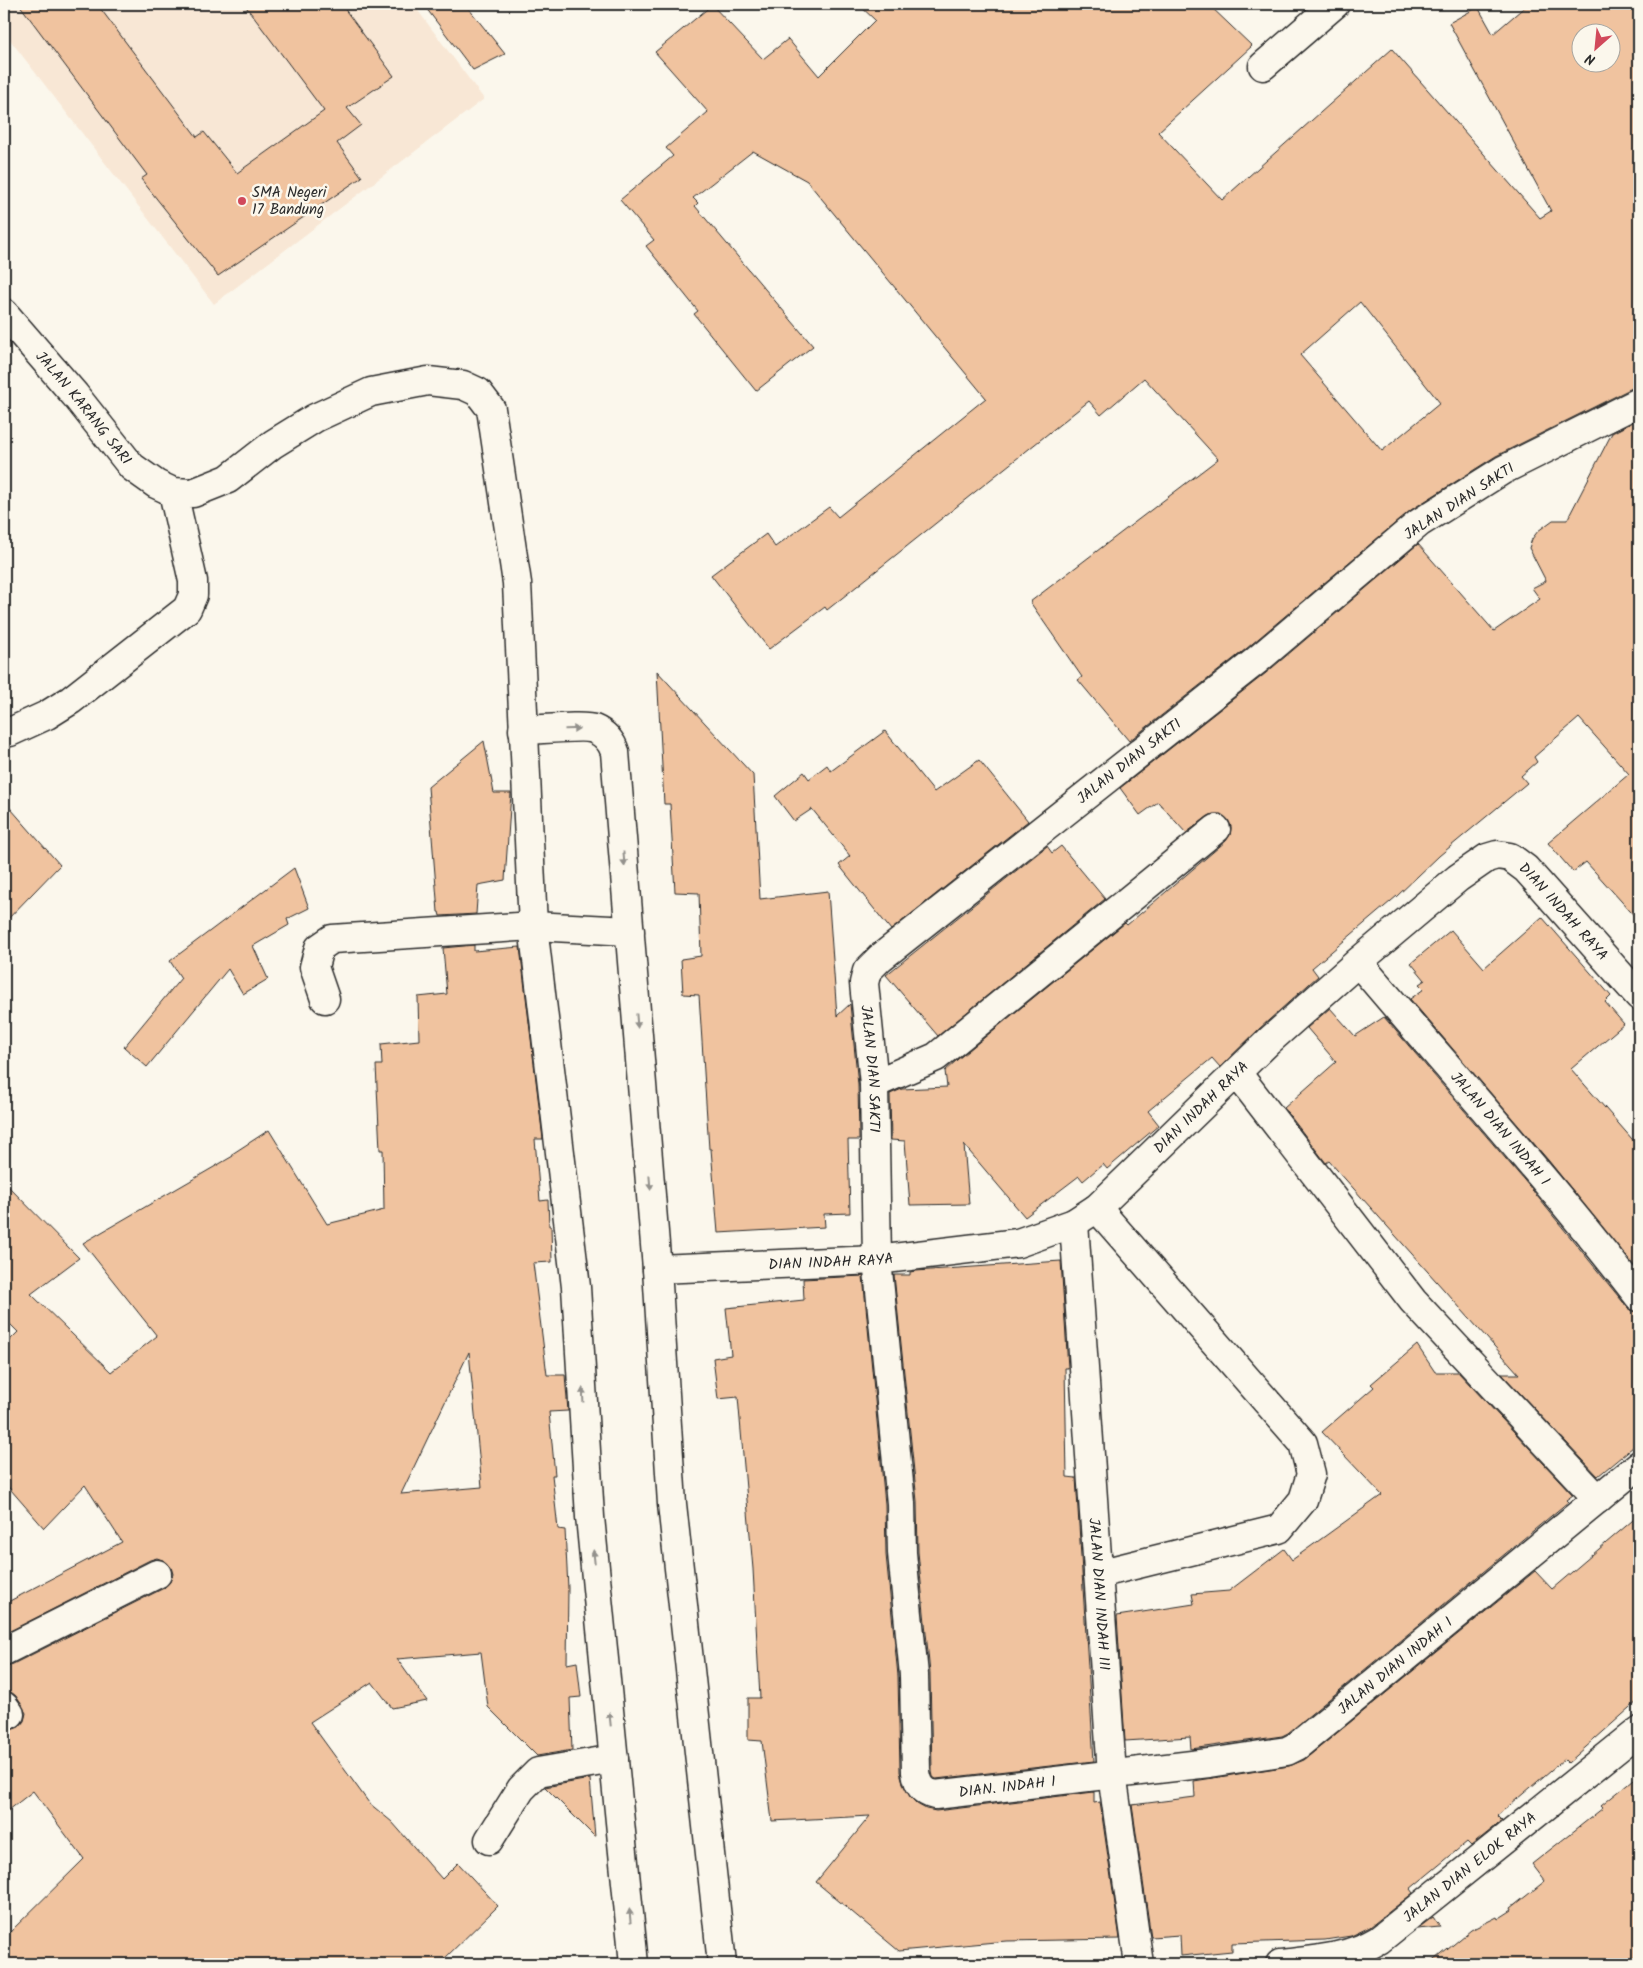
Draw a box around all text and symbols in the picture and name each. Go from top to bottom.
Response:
north arrow [1570,22,1620,72]
text: N [1581,47,1599,71]
place label: SMA Negeri 17 Bandung [252,181,328,222]
marker: SMA Negeri 17 Bandung [236,195,248,207]
street label: JALAN KARANG SARI [29,346,137,471]
street label: JALAN DIAN SAKTI [1399,457,1520,547]
street label: JALAN DIAN SAKTI [1072,713,1188,811]
one-way arrow [564,725,580,733]
one-way arrow [620,851,628,867]
street label: DIAN INDAH RAYA [1514,857,1613,967]
street label: JALAN DIAN SAKTI [853,1004,886,1133]
one-way arrow [633,1013,641,1029]
street label: DIAN INDAH RAYA [1148,1056,1255,1160]
street label: JALAN DIAN INDAH I [1444,1066,1556,1192]
one-way arrow [646,1175,654,1191]
street label: DIAN INDAH RAYA [768,1247,895,1277]
one-way arrow [578,1387,586,1403]
street label: JALAN DIAN INDAH III [1081,1517,1116,1672]
one-way arrow [590,1549,598,1565]
street label: JALAN DIAN INDAH I [1332,1611,1459,1721]
one-way arrow [606,1711,614,1727]
street label: DIAN. INDAH 1 [957,1770,1058,1805]
street label: JALAN DIAN ELOK RAYA [1398,1807,1542,1929]
one-way arrow [625,1907,633,1923]

